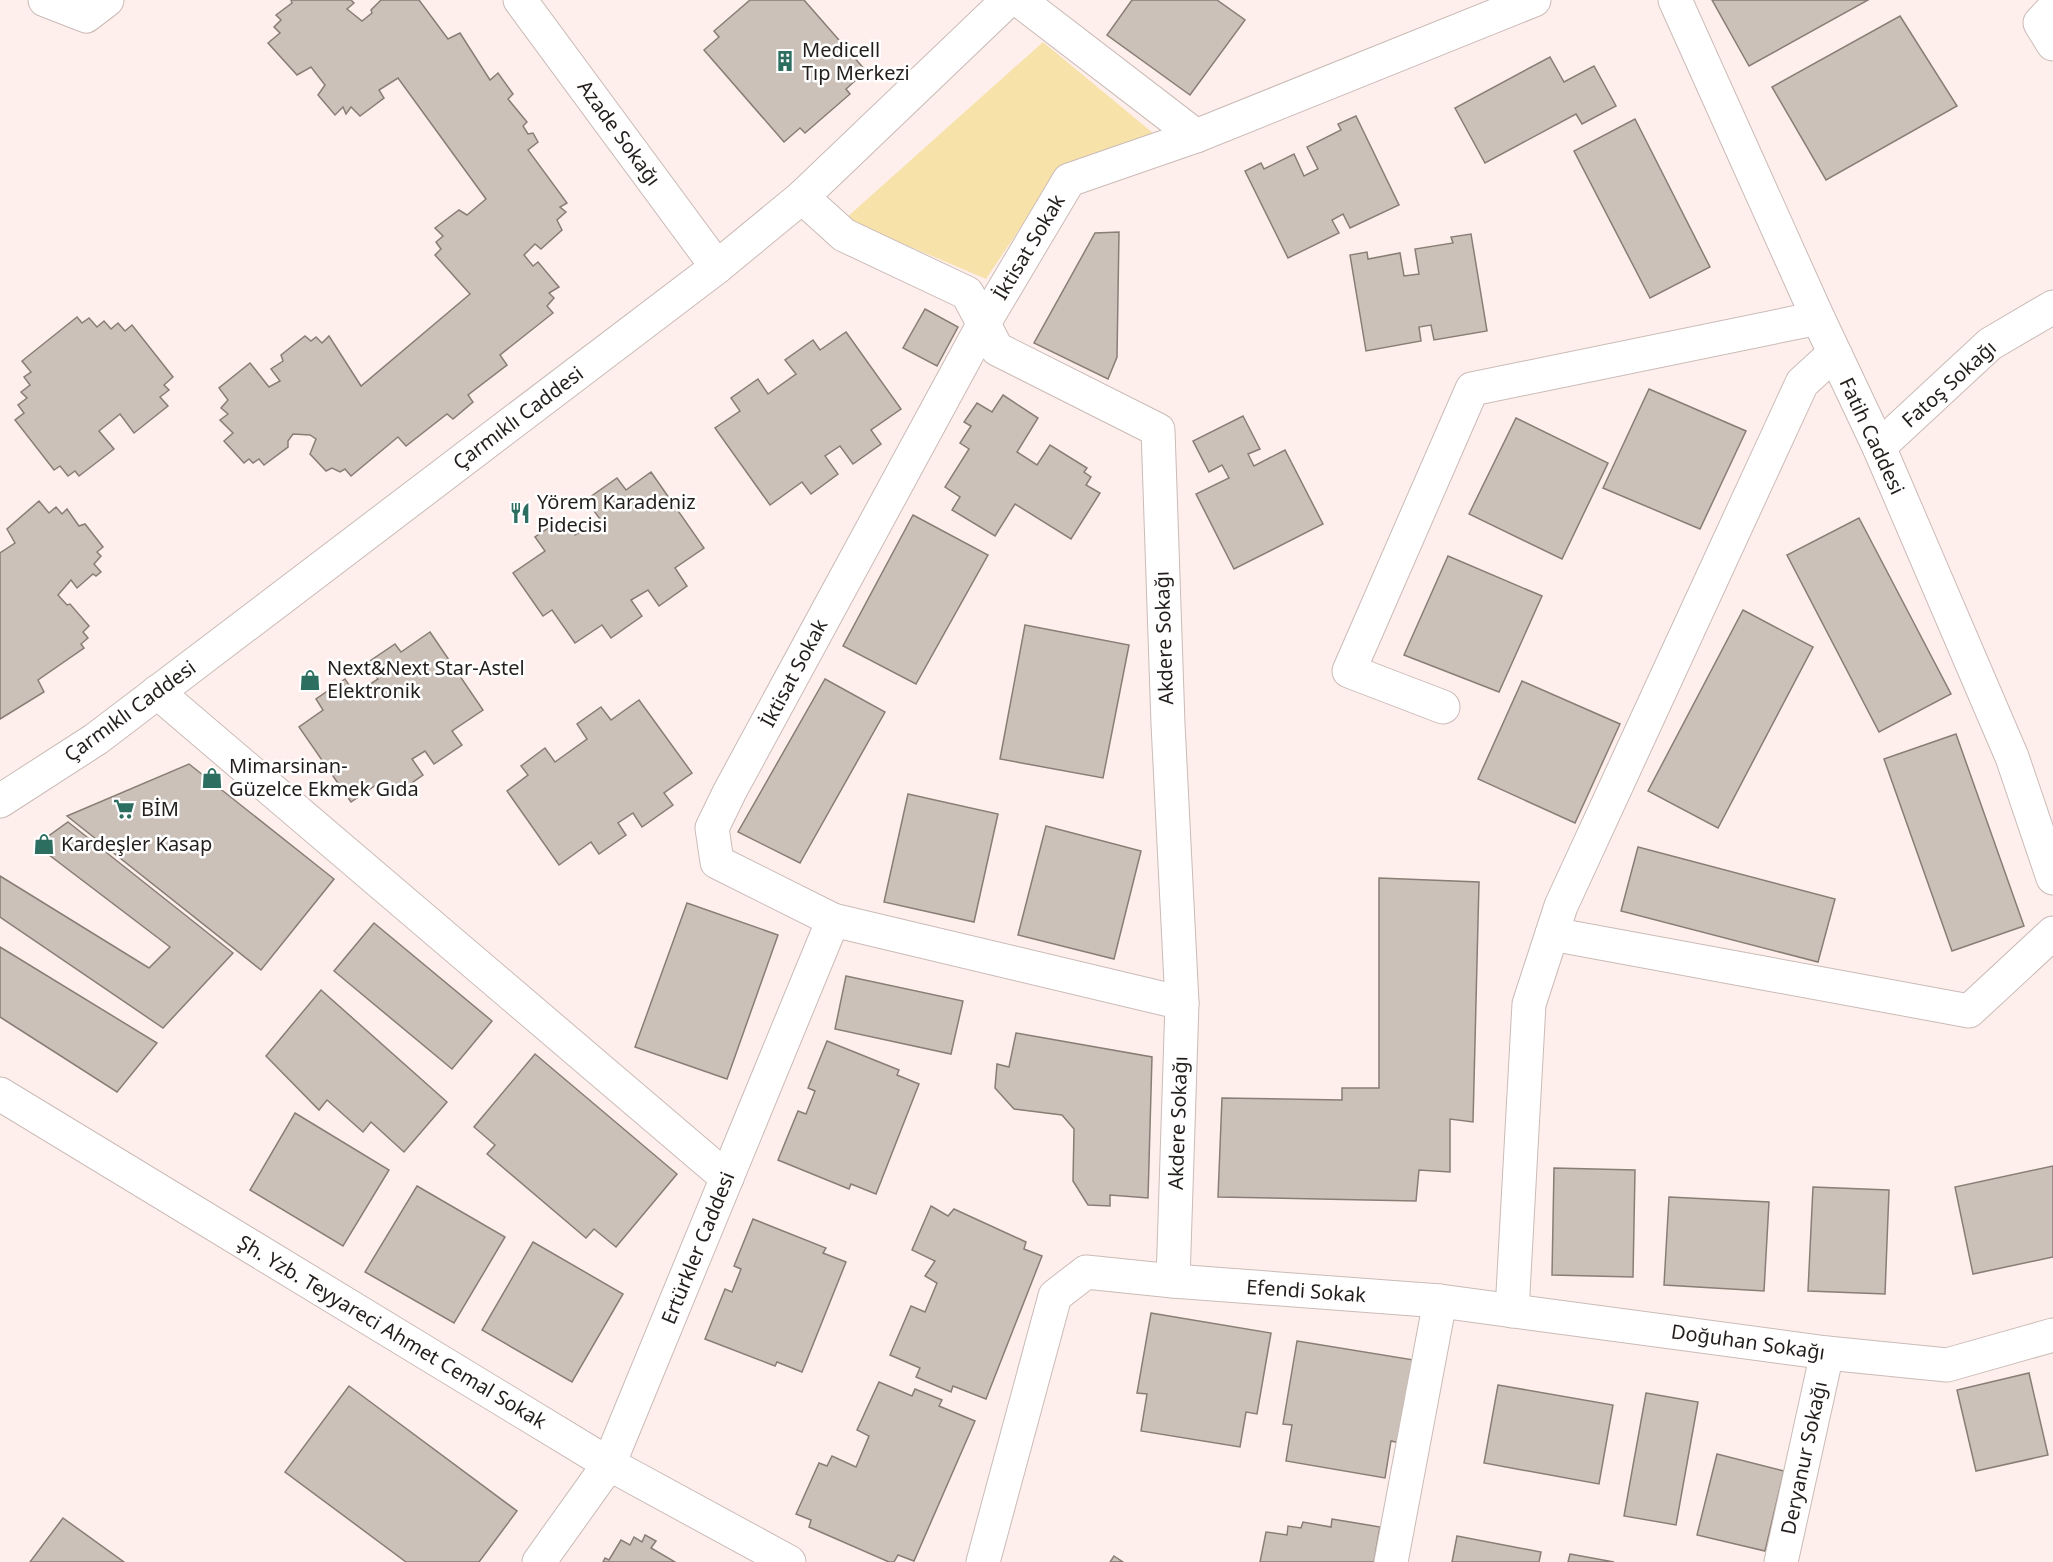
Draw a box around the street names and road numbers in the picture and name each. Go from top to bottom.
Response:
street label: Azade Sokağı [572,74,667,191]
street label: İktisat Sokak [986,189,1071,305]
street label: Fatoş Sokağı [1896,334,2002,433]
street label: Çarmıklı Caddesi [447,360,588,476]
street label: Fatih Caddesi [1834,373,1911,499]
street label: Akdere Sokağı [1148,571,1179,705]
street label: İktisat Sokak [754,614,833,732]
street label: Çarmıklı Caddesi [58,654,201,768]
street label: Akdere Sokağı [1162,1056,1193,1190]
street label: Ertürkler Caddesi [655,1168,740,1328]
street label: Şh. Yzb. Teyyareci Ahmet Cemal Sokak [233,1228,552,1435]
street label: Efendi Sokak [1245,1273,1367,1308]
street label: Doğuhan Sokağı [1669,1317,1827,1366]
street label: Deryanur Sokağı [1774,1379,1833,1537]

